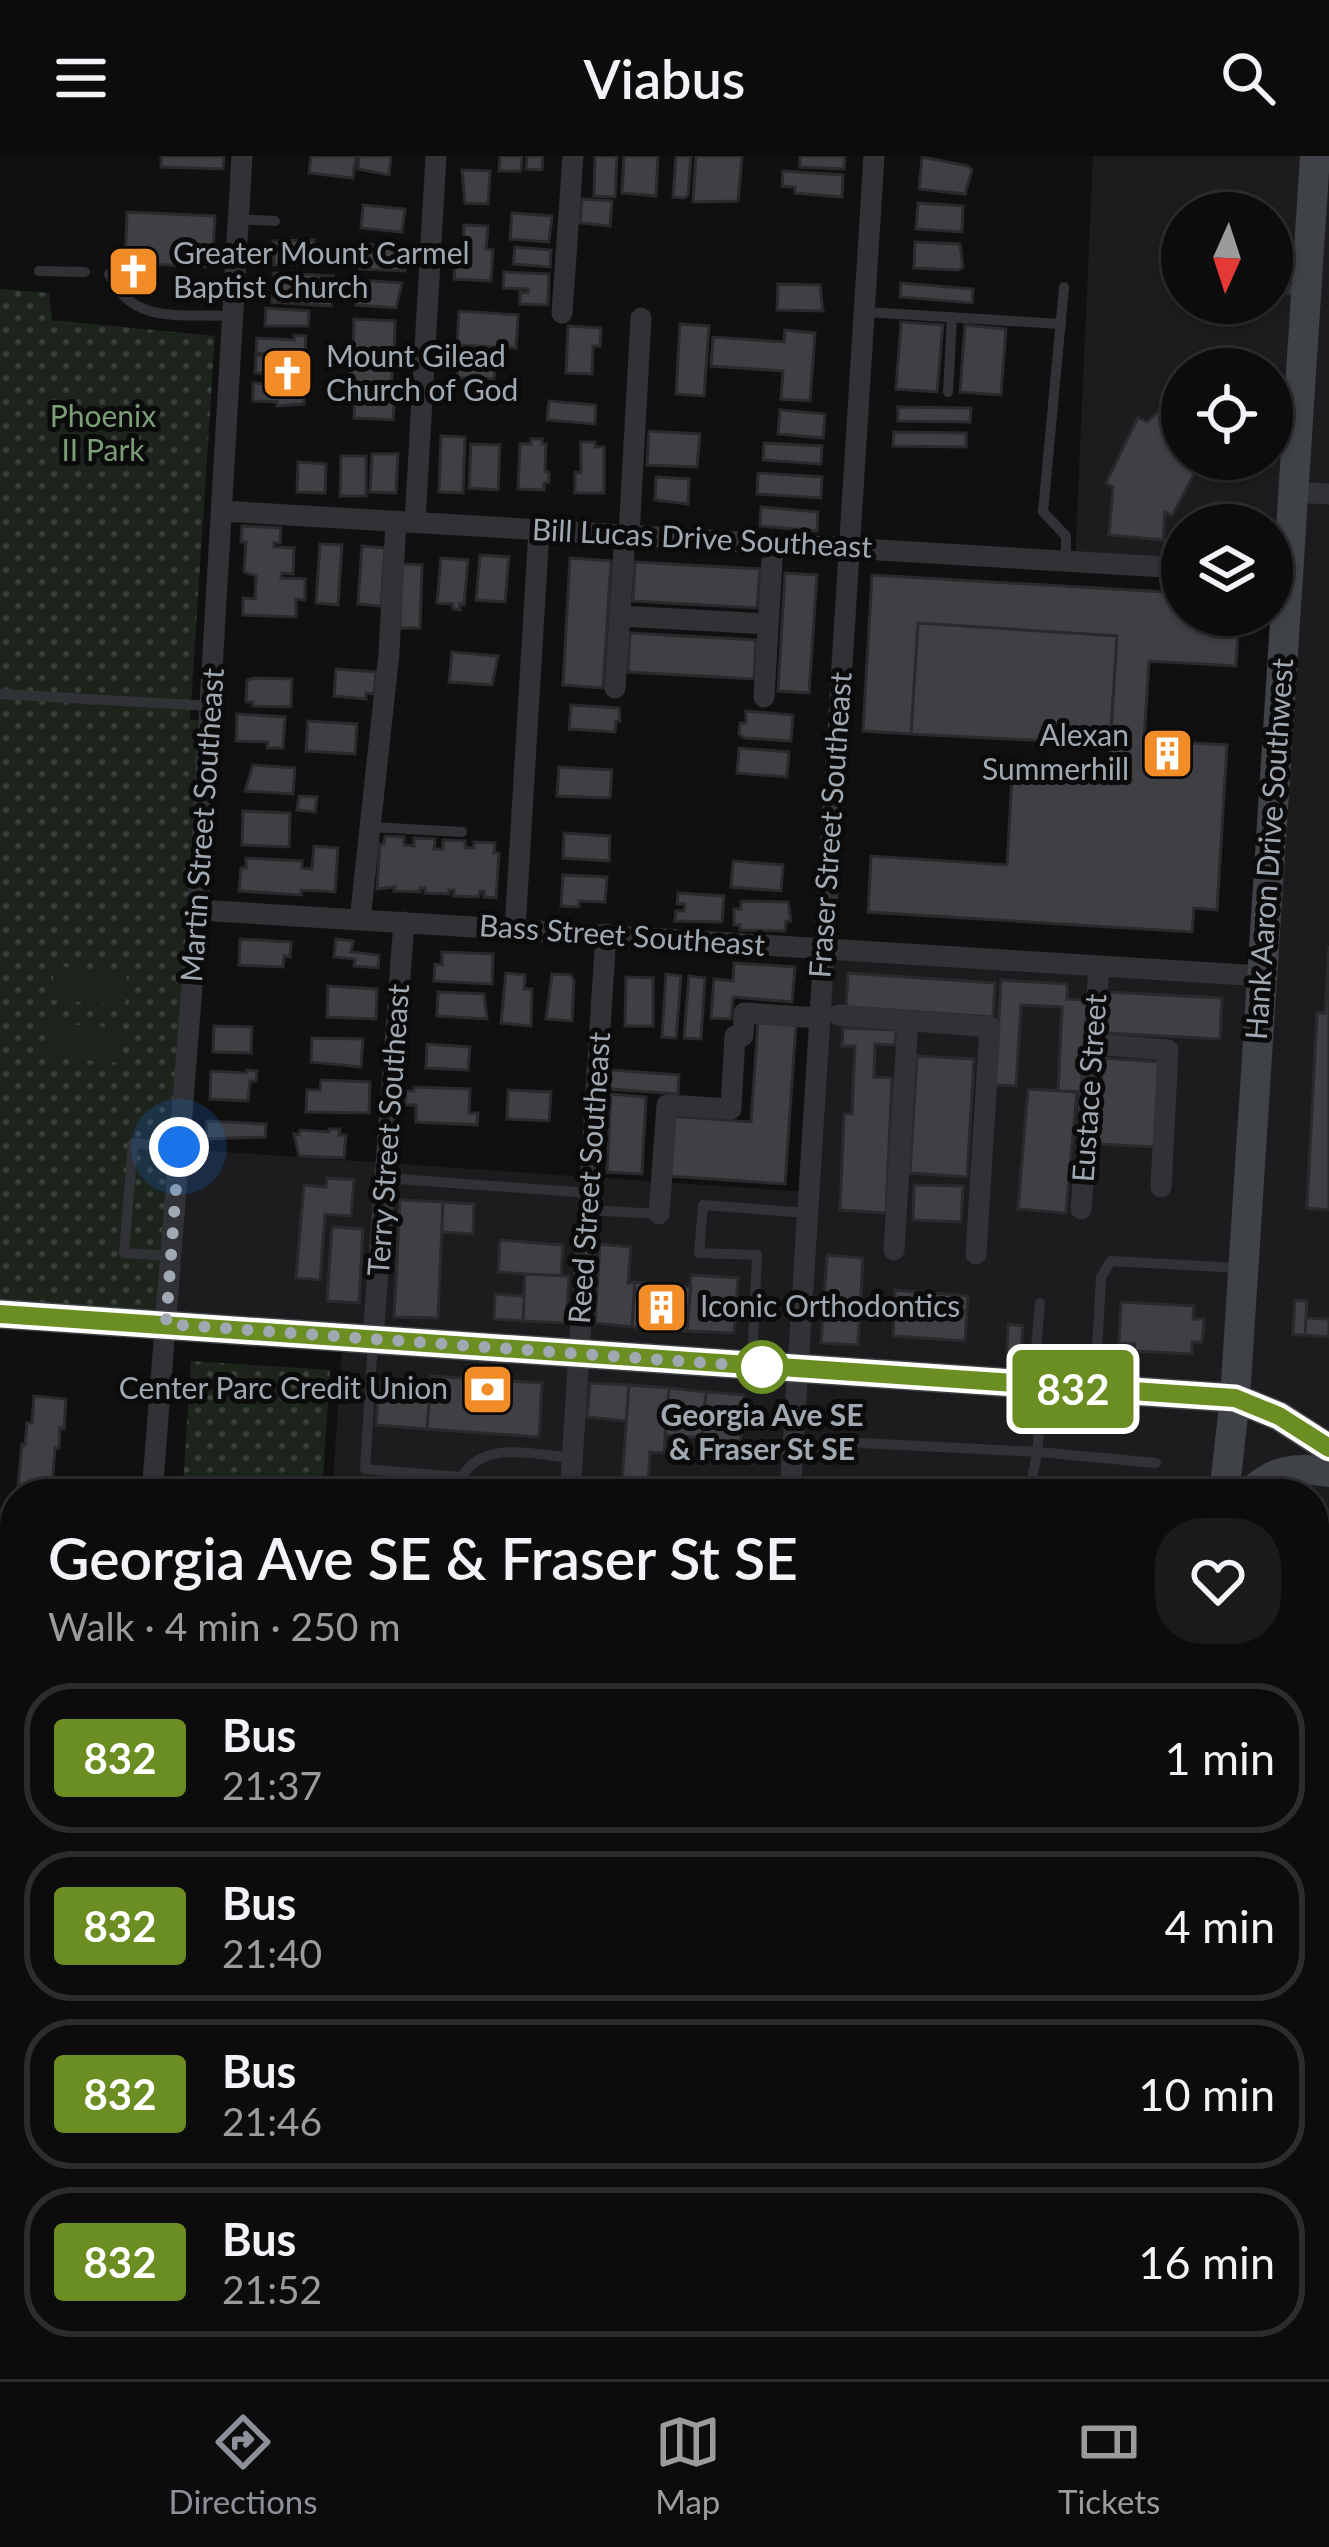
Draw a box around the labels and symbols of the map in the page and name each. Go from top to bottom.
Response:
north arrow [1161,192,1293,324]
place label: Greater Mount Carmel Baptist Church [173,234,470,304]
church icon: Greater Mount Carmel Baptist Church [106,243,162,299]
place label: Mount Gilead Church of God [326,337,518,407]
church icon: Mount Gilead Church of God [259,346,315,402]
park label: Phoenix II Park [50,397,156,467]
street label: Bill Lucas Drive Southeast [531,510,873,564]
street label: Hank Aaron Drive Southwest [1237,657,1299,1041]
street label: Martin Street Southeast [172,666,230,983]
street label: Fraser Street Southeast [800,670,858,979]
place label: Alexan Summerhill [982,716,1129,786]
building icon: Alexan Summerhill [1140,725,1196,781]
street label: Bass Street Southeast [478,906,766,962]
street label: Terry Street Southeast [359,982,415,1277]
street label: Eustace Street [1063,992,1113,1183]
street label: Reed Street Southeast [560,1030,616,1325]
your location [149,1117,209,1177]
building icon: Iconic Orthodontics [633,1279,689,1335]
place label: Iconic Orthodontics [700,1287,960,1323]
marker: Georgia Ave SE & Fraser St SE [737,1342,787,1392]
line badge: 832 [1004,1350,1142,1428]
bank icon: Center Parc Credit Union [459,1361,515,1417]
place label: Center Parc Credit Union [119,1369,448,1405]
place label: Georgia Ave SE & Fraser St SE [661,1396,863,1466]

